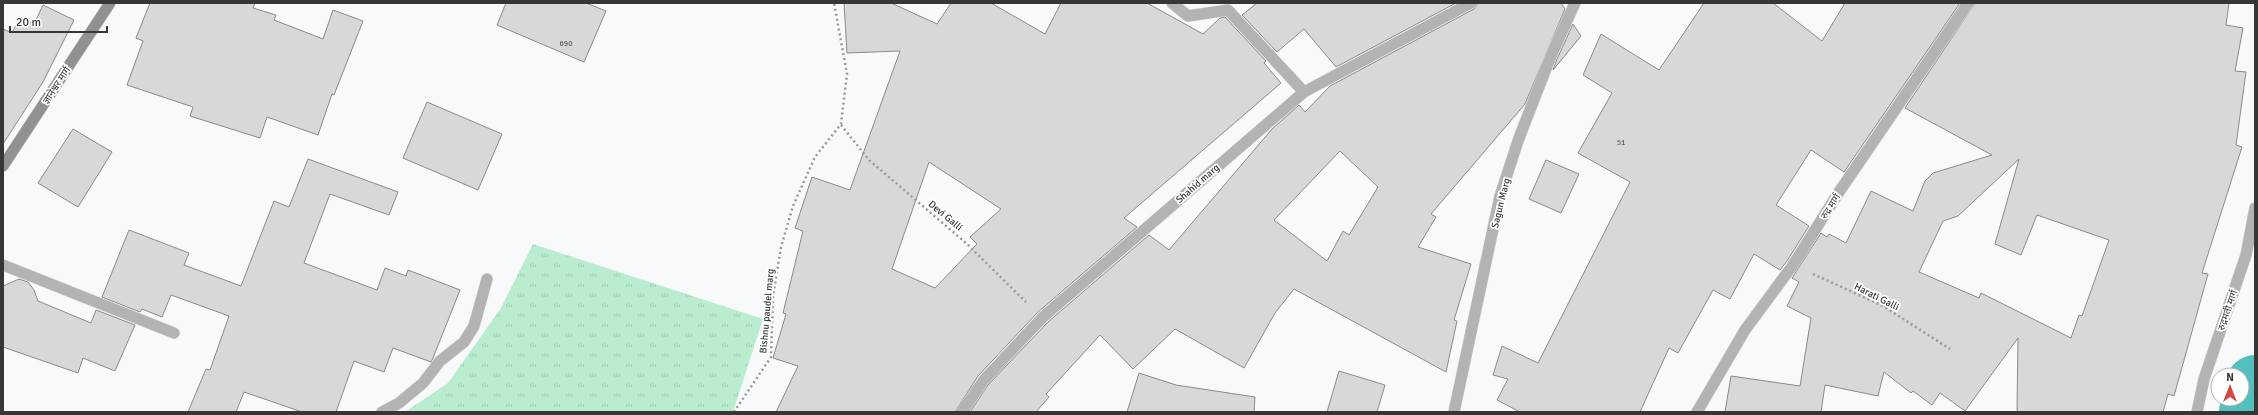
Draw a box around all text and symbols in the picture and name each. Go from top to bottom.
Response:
scale bar [10,8,107,34]
text: 20 m [16,15,41,30]
house number: 690 [560,38,572,48]
street label: ज्ञानेश्वर मार्ग [40,64,74,106]
house number: 51 [1617,137,1625,147]
street label: Shahid marg [1173,162,1222,206]
street label: Sagun Marg [1489,177,1513,229]
street label: रुद्र मार्ग [1818,191,1844,221]
street label: Devi Galli [926,198,965,233]
street label: Bishnu paudel marg [757,268,777,354]
street label: Harati Galli [1852,280,1901,313]
street label: रुद्रमती मार्ग [2215,288,2241,332]
north arrow [2210,367,2250,407]
text: N [2226,371,2234,384]

